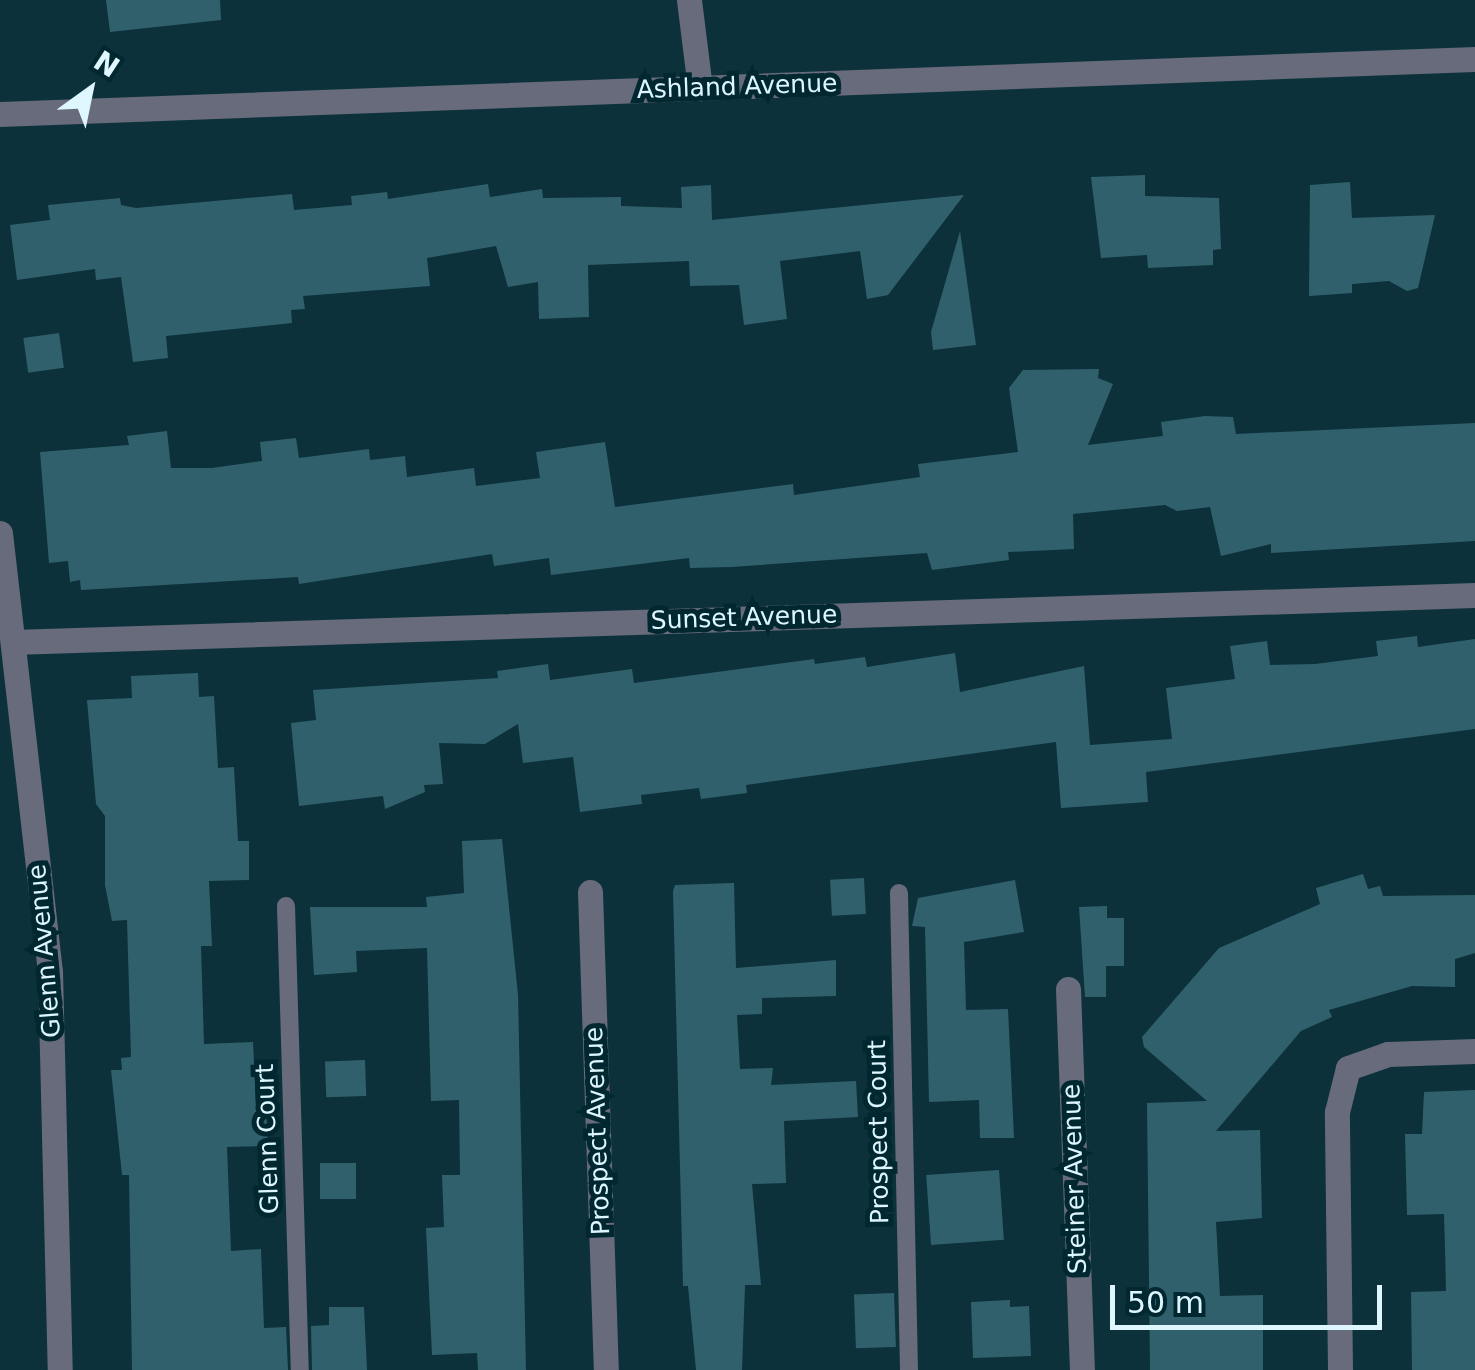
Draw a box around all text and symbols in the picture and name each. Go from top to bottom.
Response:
north arrow [40,40,140,140]
text: N [88,44,125,85]
street label: Ashland Avenue [636,69,838,105]
street label: Sunset Avenue [650,600,838,636]
street label: Glenn Avenue [22,863,68,1039]
street label: Prospect Avenue [579,1026,617,1236]
street label: Prospect Court [862,1040,896,1224]
street label: Glenn Court [250,1064,286,1214]
street label: Steiner Avenue [1057,1083,1093,1275]
scale bar [1115,1265,1388,1327]
text: 50 m [1127,1285,1204,1320]

